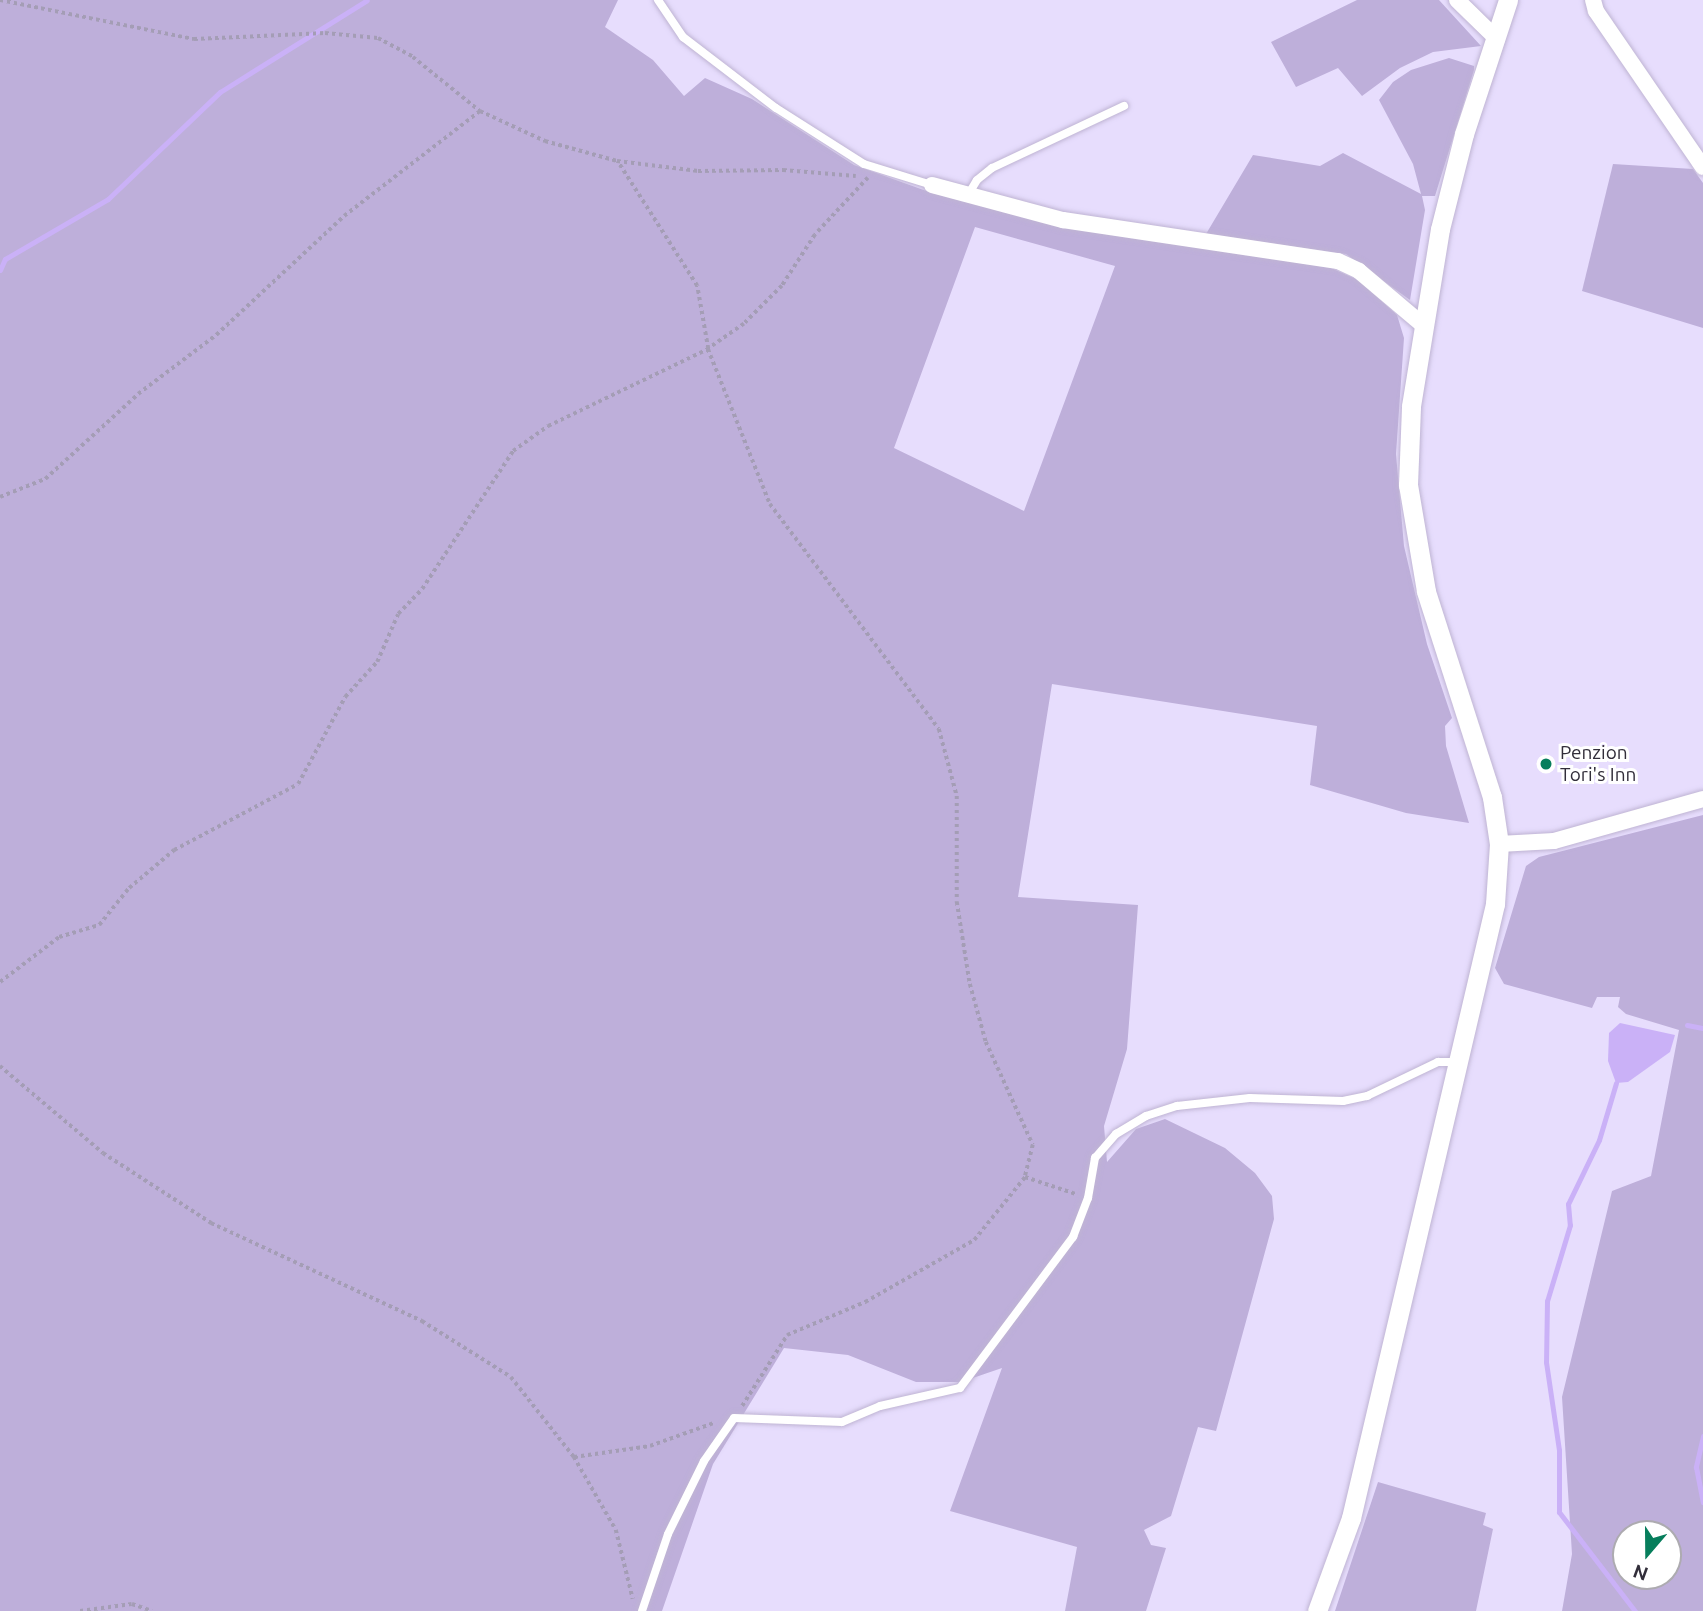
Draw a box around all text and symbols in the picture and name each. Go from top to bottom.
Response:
place label: Penzion Tori's Inn [1560,742,1636,786]
marker: Penzion Tori's Inn [1538,756,1554,772]
north arrow [1612,1520,1682,1590]
text: N [1630,1560,1651,1586]

